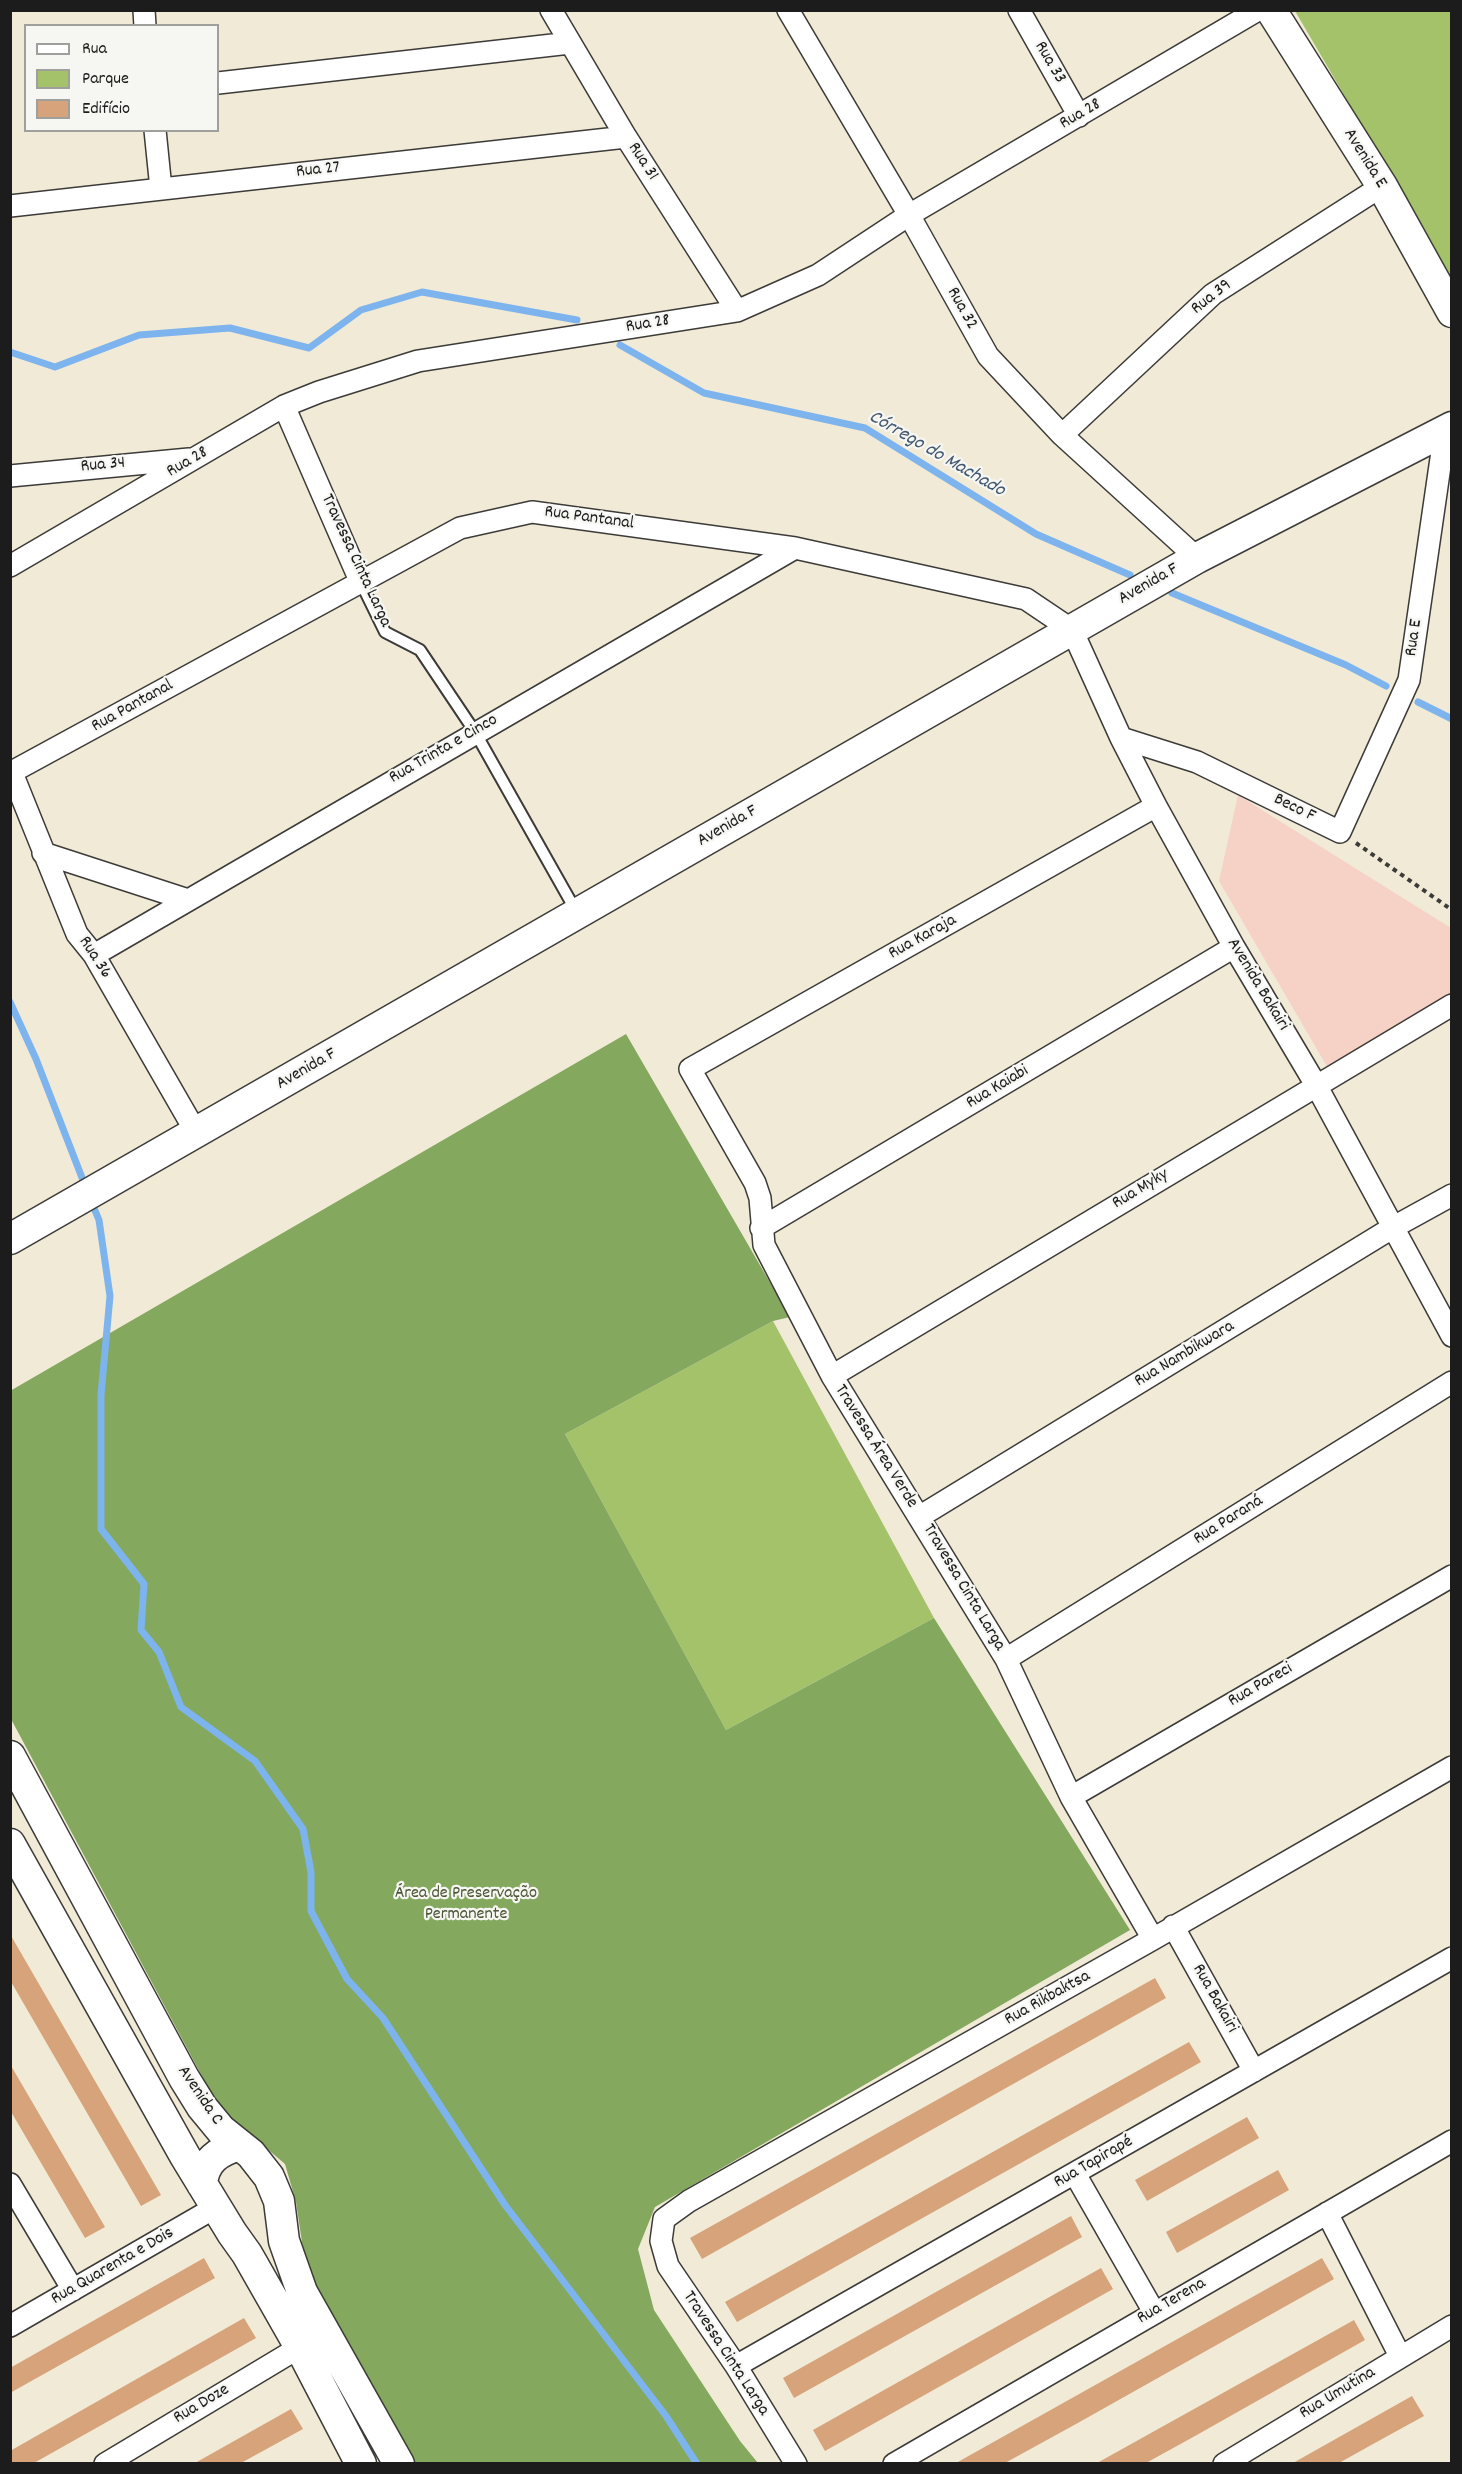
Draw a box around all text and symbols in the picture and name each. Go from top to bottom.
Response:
legend [24,24,219,132]
text: Rua [82,37,107,62]
street label: Rua 33 [1028,38,1070,88]
text: Parque [82,67,129,92]
street label: Rua 28 [1056,95,1106,135]
text: Edifício [82,97,130,122]
street label: Avenida E [1337,125,1391,193]
street label: Rua 31 [622,139,662,185]
street label: Rua 27 [295,158,341,184]
street label: Rua 39 [1187,276,1237,320]
street label: Rua 32 [941,284,981,334]
street label: Rua 28 [624,311,672,339]
water label: Córrego do Machado [864,406,1008,504]
street label: Rua 28 [163,443,213,483]
street label: Rua 34 [80,453,126,479]
street label: Travessa Cinta Larga [315,491,395,631]
street label: Rua Pantanal [543,502,635,536]
street label: Avenida F [1115,559,1183,611]
street label: Rua E [1402,618,1428,658]
street label: Rua Pantanal [88,676,178,738]
street label: Rua Trinta e Cinco [386,710,502,790]
street label: Beco F [1270,790,1318,828]
street label: Avenida F [694,801,762,853]
street label: Rua Karaja [885,911,961,965]
street label: Rua 36 [72,933,116,983]
street label: Avenida Bakairi [1221,935,1293,1035]
street label: Avenida F [273,1044,341,1096]
street label: Rua Kaiabi [963,1061,1033,1115]
street label: Rua Myky [1109,1165,1173,1215]
street label: Rua Nambikwara [1131,1317,1239,1393]
street label: Travessa Área Verde [828,1381,922,1513]
street label: Rua Paraná [1190,1491,1268,1551]
street label: Travessa Cinta Larga [917,1521,1009,1655]
street label: Rua Pareci [1225,1659,1297,1713]
park label: Área de Preservação Permanente [395,1884,537,1926]
street label: Rua Bakairi [1186,1961,1242,2037]
street label: Rua Rikbaktsa [1001,1967,1095,2031]
street label: Avenida C [171,2062,227,2130]
street label: Rua Tapirapé [1051,2132,1137,2194]
street label: Rua Quarenta e Dois [48,2223,178,2311]
street label: Rua Terena [1134,2274,1210,2330]
street label: Travessa Cinta Larga [677,2288,773,2420]
street label: Rua Umutina [1296,2363,1380,2425]
street label: Rua Doze [170,2380,234,2430]

